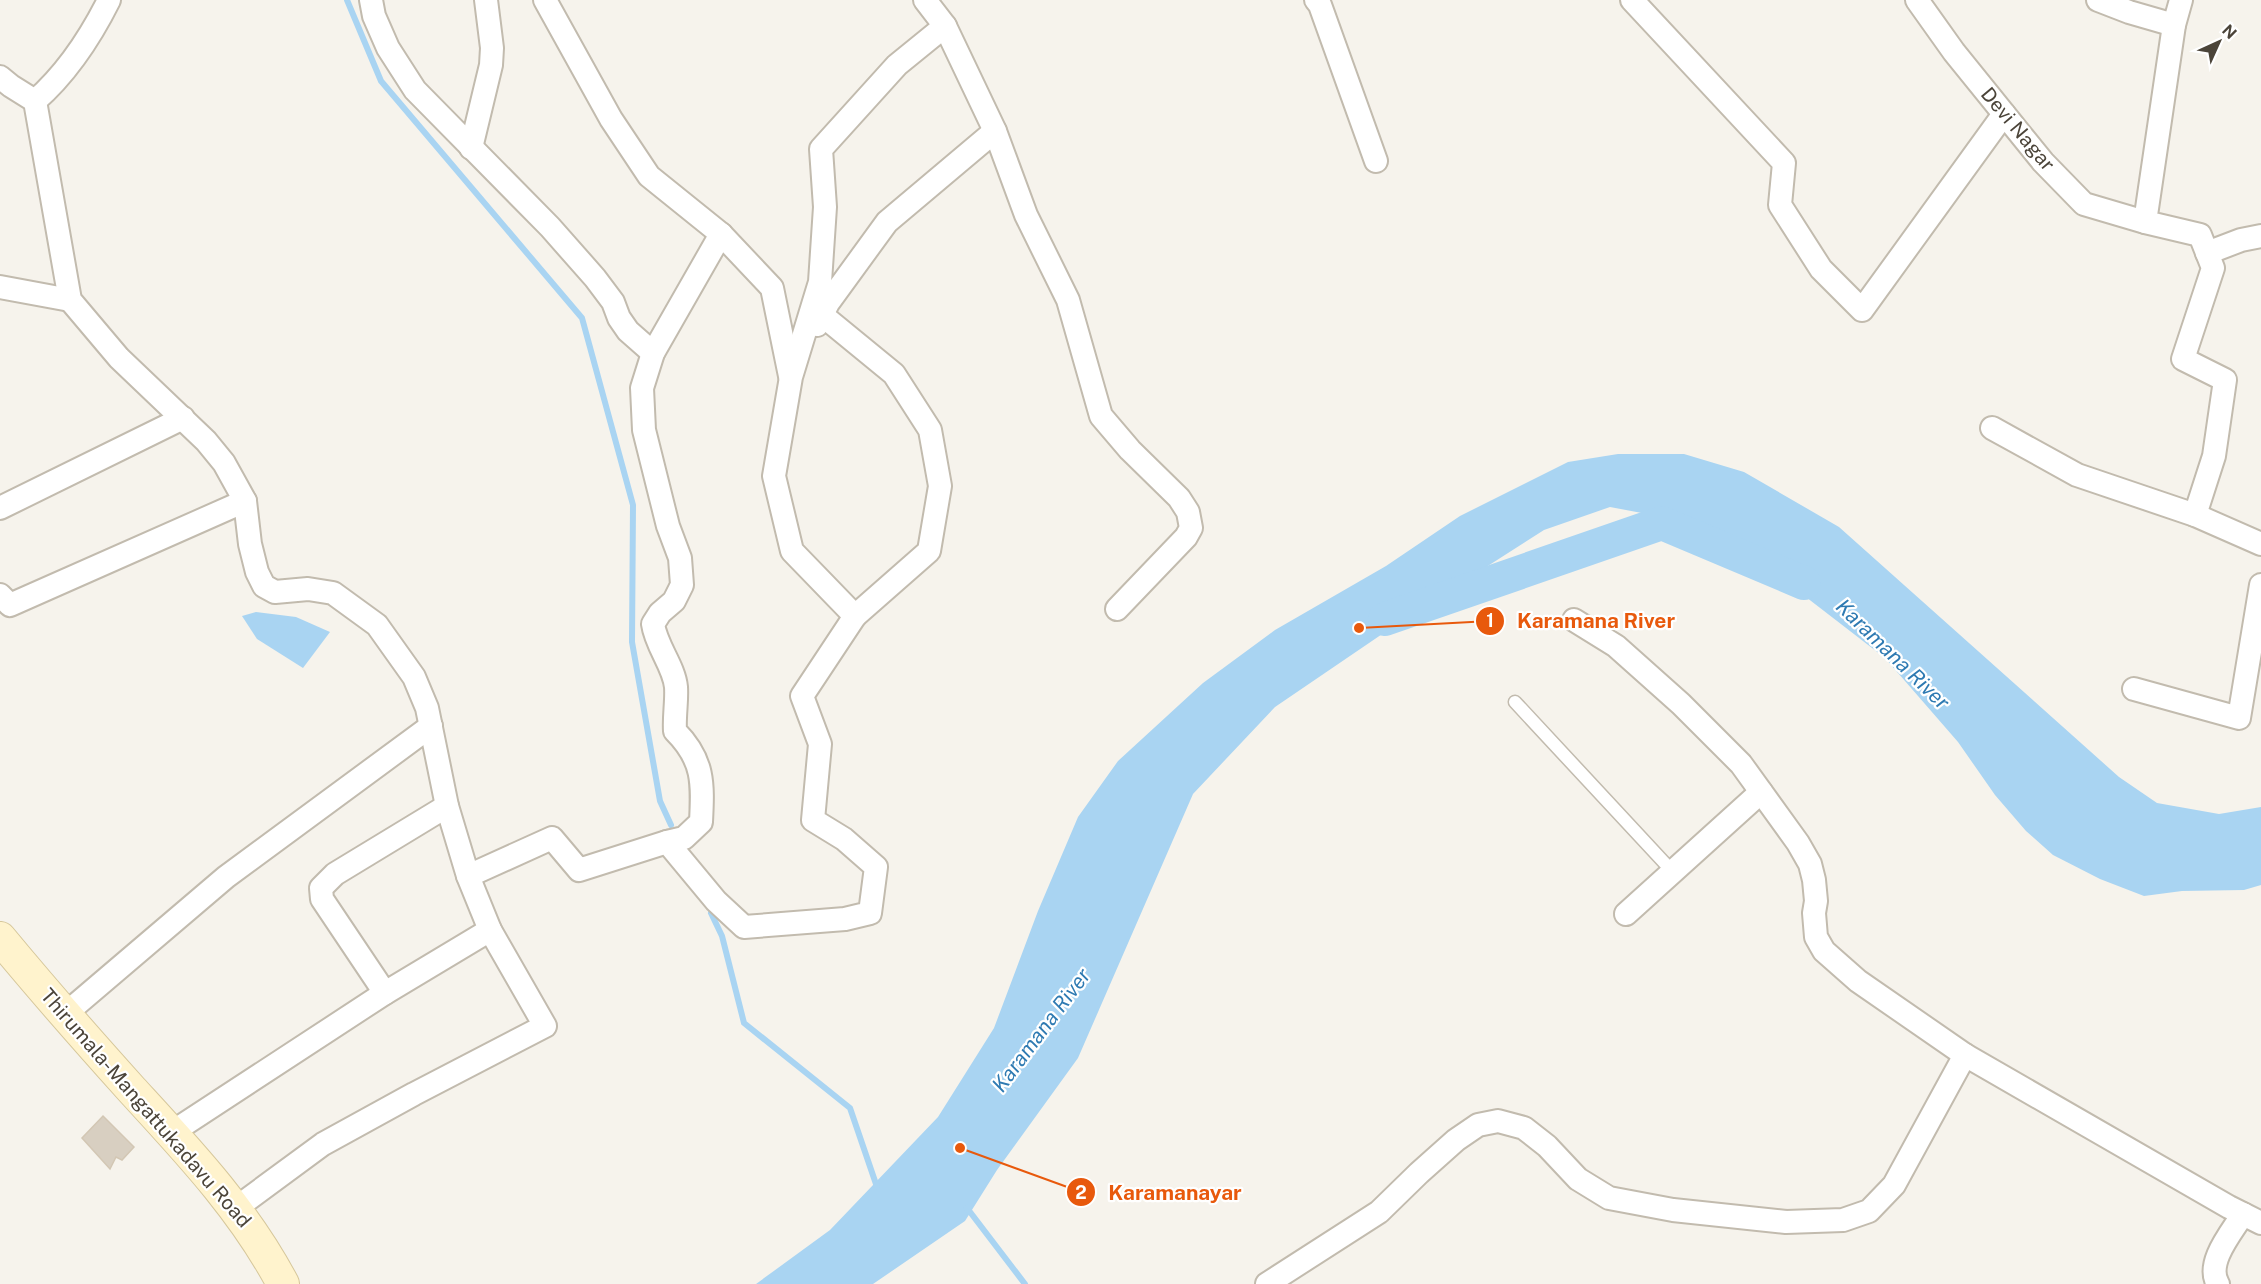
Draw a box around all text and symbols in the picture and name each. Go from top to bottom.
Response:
north arrow [2189,12,2249,72]
text: N [2218,21,2240,43]
street label: Devi Nagar [1976,82,2060,176]
water label: Karamana River [1831,594,1956,715]
callout: Karamana River [1475,601,1688,640]
text: Karamana River [1517,608,1675,633]
text: 1 [1486,610,1494,631]
water label: Karamana River [986,963,1096,1097]
street label: Thirumala-Mangattukadavu Road [36,984,256,1232]
callout: Karamanayar [1066,1173,1253,1212]
text: Karamanayar [1108,1180,1242,1205]
text: 2 [1075,1182,1087,1203]

